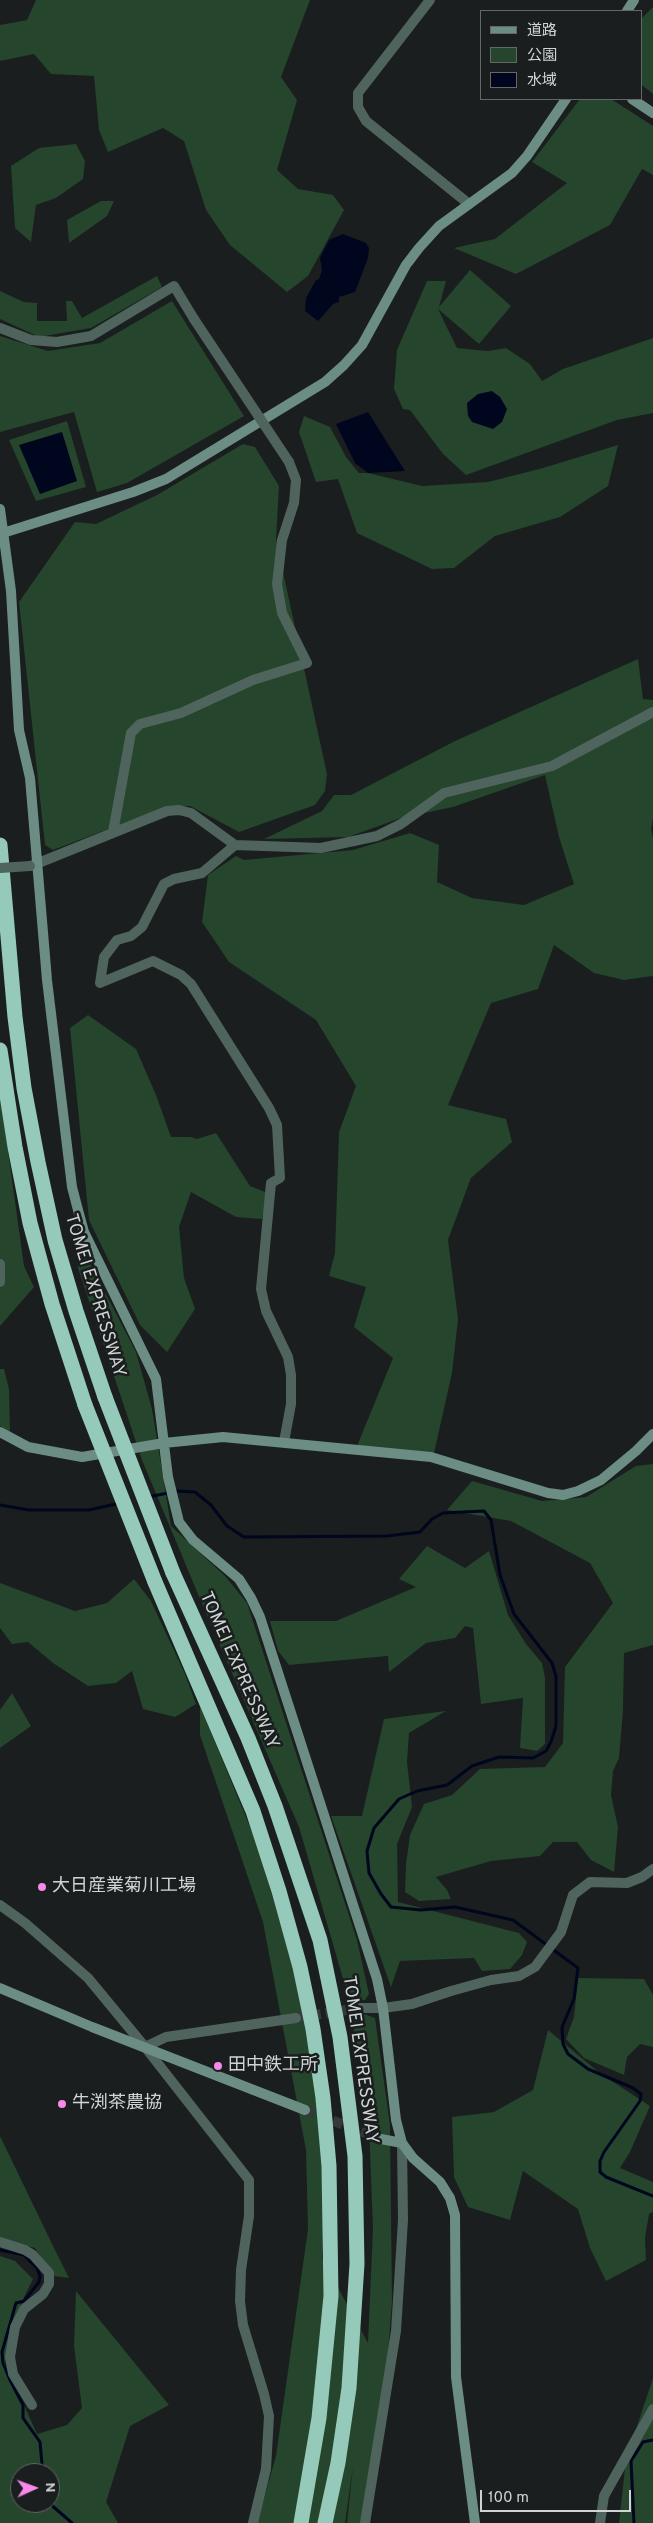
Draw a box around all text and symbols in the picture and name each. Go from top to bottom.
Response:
legend [480,10,643,100]
text: 道路 [527,22,557,41]
text: 公園 [527,47,557,66]
text: 水域 [527,72,557,91]
street label: TOMEI EXPRESSWAY [59,1211,129,1381]
street label: TOMEI EXPRESSWAY [194,1589,282,1753]
place label: 大日産業菊川工場 [52,1876,196,1898]
marker: 大日産業菊川工場 [36,1881,48,1893]
street label: TOMEI EXPRESSWAY [336,1974,382,2146]
place label: 田中鉄工所 [228,2055,318,2077]
marker: 田中鉄工所 [212,2060,224,2072]
place label: 牛渕茶農協 [72,2093,162,2115]
marker: 牛渕茶農協 [56,2098,68,2110]
north arrow [10,2463,60,2513]
scale bar [483,2480,634,2512]
text: N [41,2482,58,2493]
text: 100 m [488,2489,529,2508]

